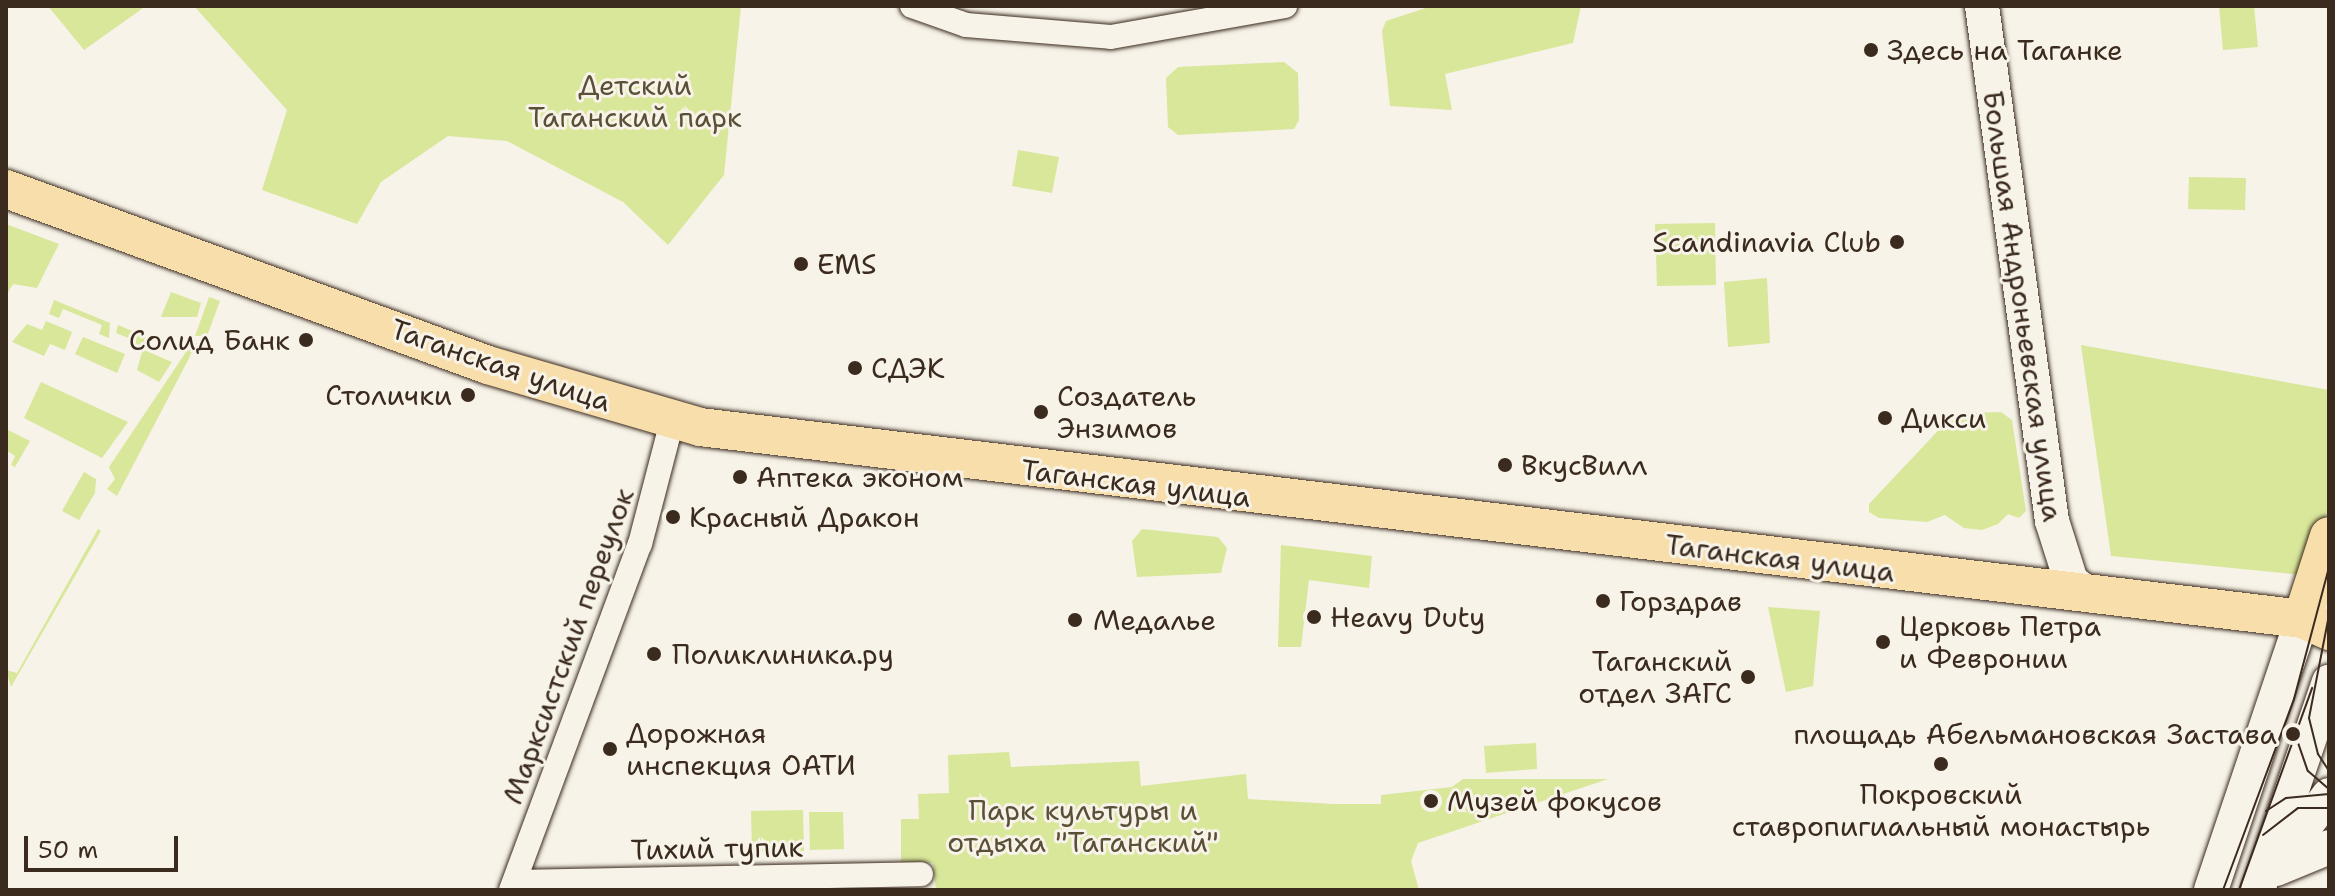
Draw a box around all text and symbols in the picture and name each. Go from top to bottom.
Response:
place label: Здесь на Таганке [1887,33,2123,67]
marker: Здесь на Таганке [1862,41,1880,59]
park label: Детский Таганский парк [528,68,742,134]
street label: Большая Андроньевская улица [1976,88,2070,524]
place label: Scandinavia Club [1652,225,1881,259]
marker: Scandinavia Club [1888,233,1906,251]
place label: EMS [817,247,877,281]
marker: EMS [792,255,810,273]
street label: Таганская улица [386,312,616,418]
place label: Солид Банк [129,323,290,357]
marker: Солид Банк [297,331,315,349]
place label: СДЭК [871,351,945,385]
marker: СДЭК [846,359,864,377]
place label: Столички [325,378,452,412]
place label: Создатель Энзимов [1057,379,1196,445]
marker: Столички [459,386,477,404]
place label: Дикси [1901,401,1986,435]
marker: Создатель Энзимов [1032,403,1050,421]
marker: Дикси [1876,409,1894,427]
place label: ВкусВилл [1521,448,1647,482]
street label: Таганская улица [1019,452,1253,514]
marker: ВкусВилл [1496,456,1514,474]
place label: Аптека эконом [756,460,963,494]
marker: Аптека эконом [731,468,749,486]
street label: Марксистский переулок [495,484,641,808]
place label: Красный Дракон [689,500,919,534]
marker: Красный Дракон [664,508,682,526]
street label: Таганская улица [1663,527,1897,589]
place label: Горздрав [1619,584,1742,618]
marker: Горздрав [1594,592,1612,610]
place label: Heavy Duty [1330,600,1485,634]
place label: Медалье [1093,603,1216,637]
marker: Heavy Duty [1305,608,1323,626]
marker: Медалье [1064,609,1086,631]
place label: Церковь Петра и Февронии [1899,609,2101,675]
marker: Церковь Петра и Февронии [1874,633,1892,651]
place label: Поликлиника.ру [672,637,894,671]
marker: Поликлиника.ру [643,643,665,665]
place label: Таганский отдел ЗАГС [1578,644,1732,710]
marker: Таганский отдел ЗАГС [1739,668,1757,686]
place label: Дорожная инспекция ОАТИ [626,716,856,782]
place label: площадь Абельмановская Застава [1793,717,2277,751]
marker: площадь Абельмановская Застава [2284,725,2302,743]
marker: Дорожная инспекция ОАТИ [601,740,619,758]
marker: Покровский ставропигиальный монастырь [1932,755,1950,773]
place label: Покровский ставропигиальный монастырь [1732,777,2150,843]
place label: Музей фокусов [1447,784,1662,818]
marker: Музей фокусов [1422,792,1440,810]
park label: Парк культуры и отдыха "Таганский" [947,793,1219,859]
scale bar [28,820,182,870]
street label: Тихий тупик [630,830,804,866]
text: 50 m [38,834,98,866]

